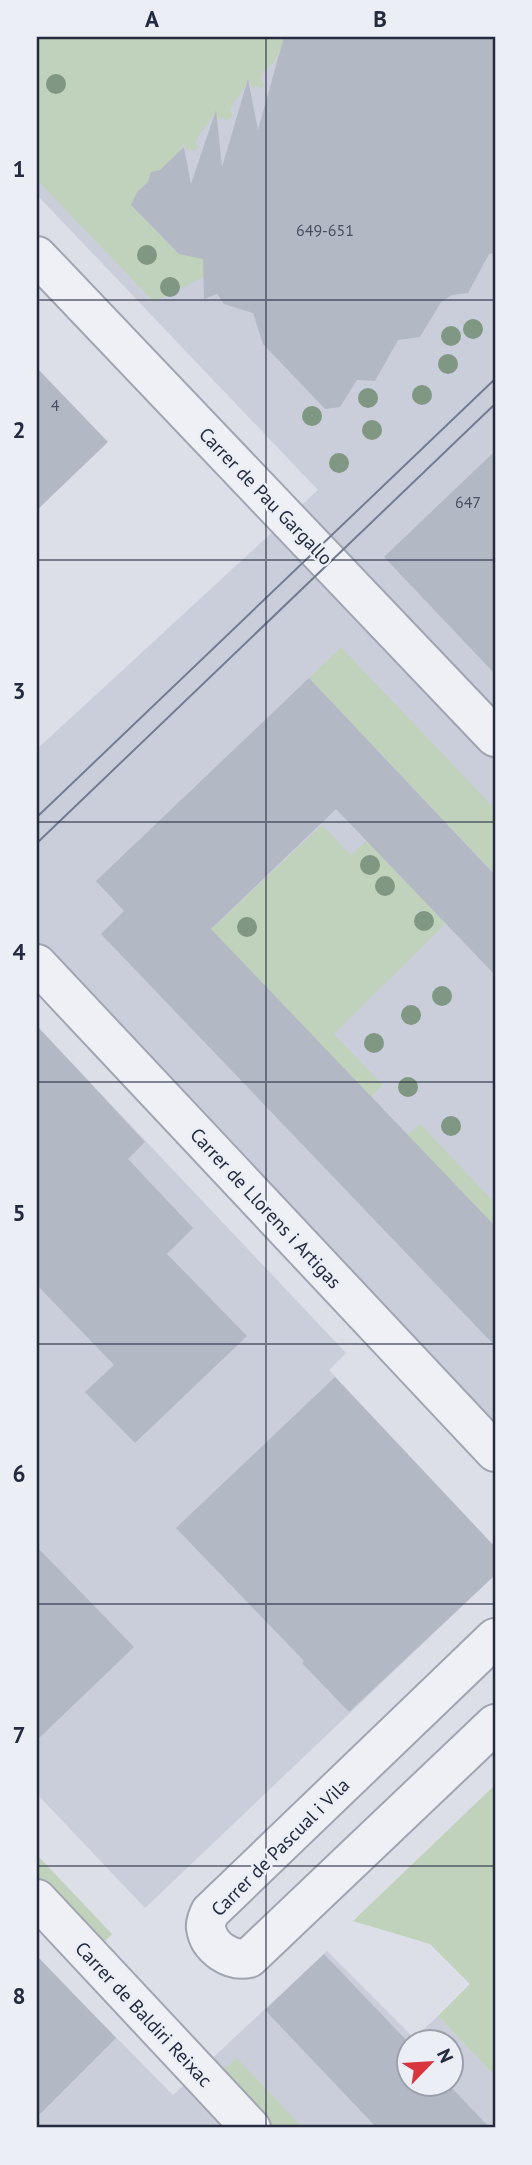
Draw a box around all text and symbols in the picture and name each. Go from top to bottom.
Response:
text: A [145,4,159,33]
text: B [373,4,387,33]
text: 1 [12,154,26,183]
house number: 649-651 [296,220,354,240]
house number: 4 [51,395,60,415]
text: 2 [12,415,26,444]
street label: Carrer de Pau Gargallo [194,422,338,570]
house number: 647 [455,492,481,512]
text: 3 [12,676,26,705]
text: 4 [12,937,26,966]
street label: Carrer de Llorens i Artigas [185,1123,347,1293]
text: 5 [12,1198,26,1227]
text: 6 [12,1459,26,1488]
text: 7 [12,1720,26,1749]
street label: Carrer de Pascual i Vila [206,1773,354,1921]
street label: Carrer de Baldiri Reixac [70,1936,218,2092]
text: 8 [12,1981,26,2010]
north arrow [396,2028,466,2098]
text: N [432,2045,459,2067]

